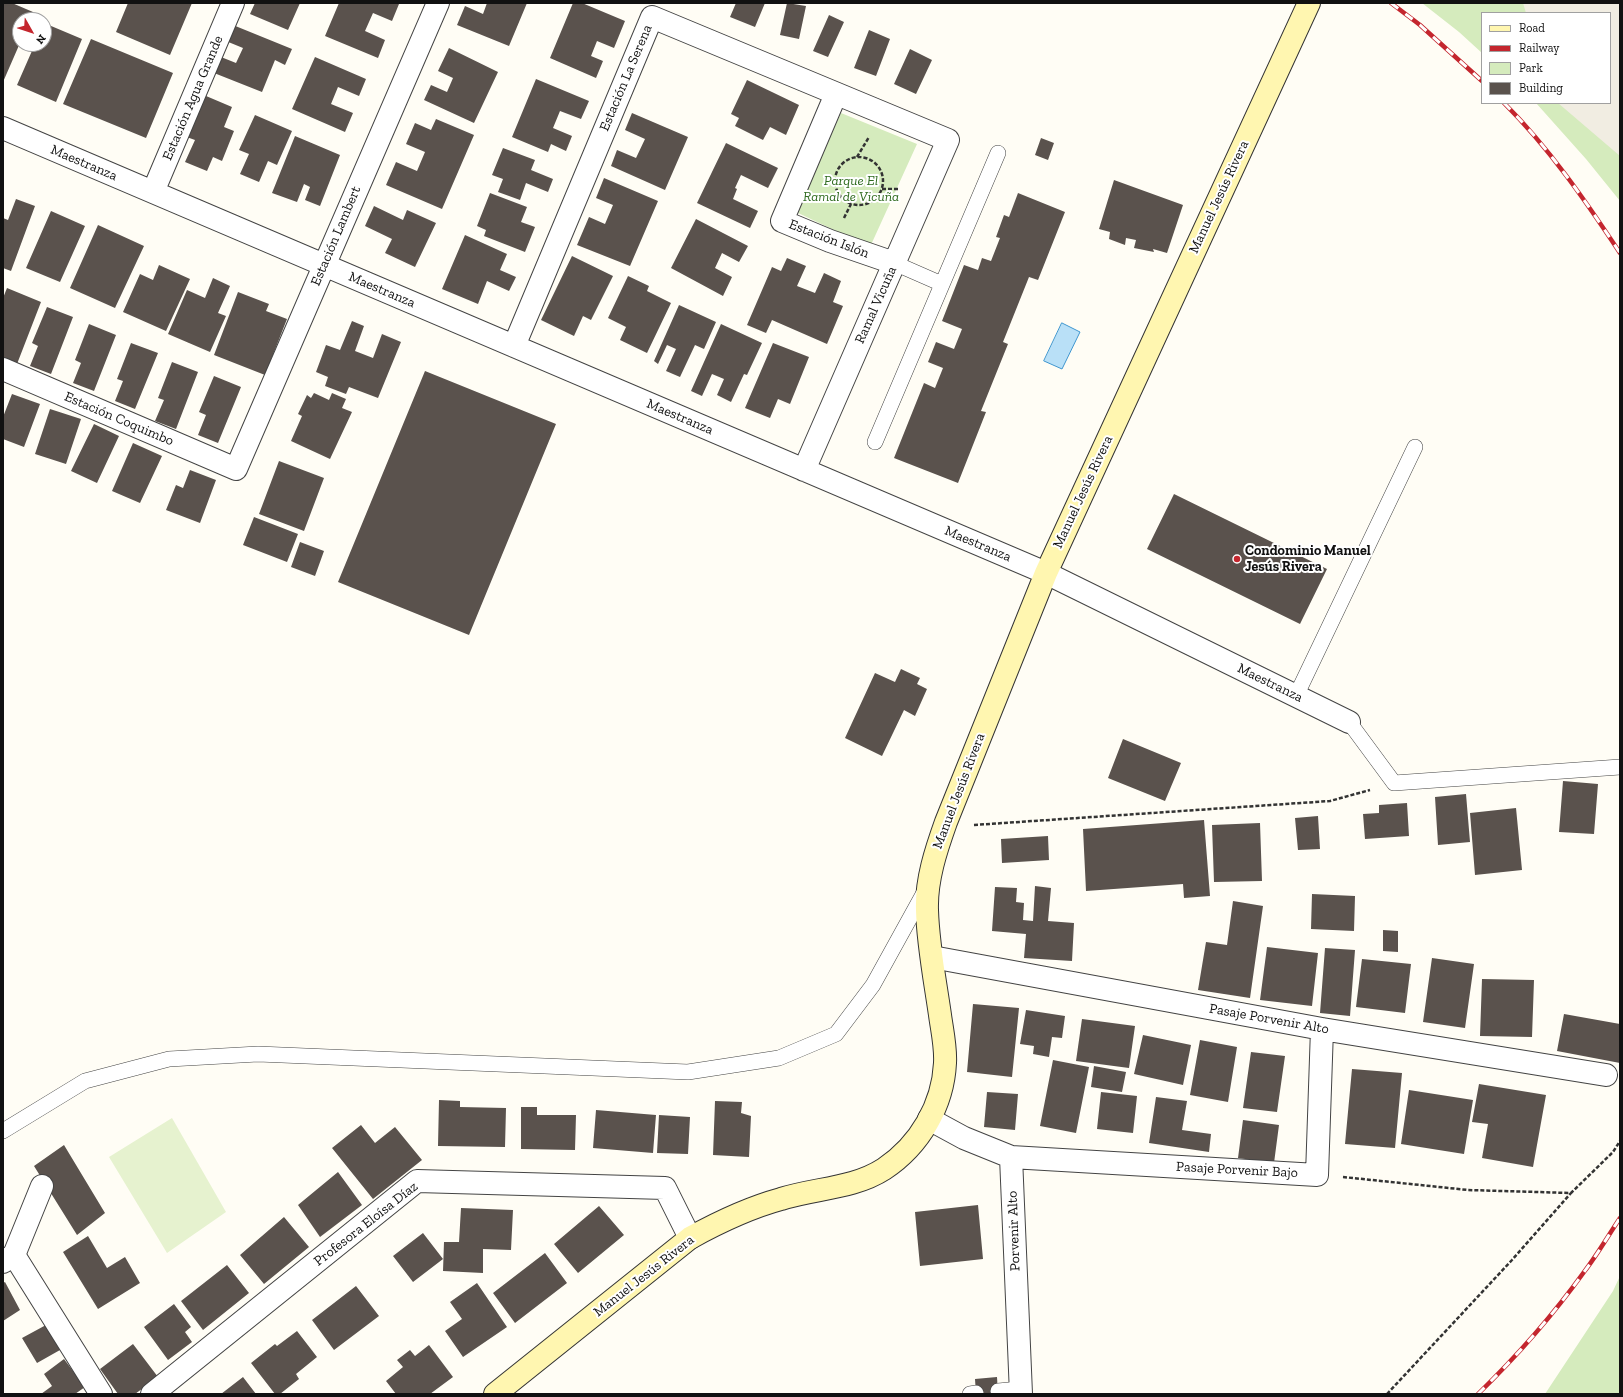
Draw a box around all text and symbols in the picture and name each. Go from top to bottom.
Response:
north arrow [12,12,52,52]
legend [1481,12,1611,104]
text: Road [1519,21,1545,35]
street label: Estación La Serena [596,22,656,134]
text: N [33,32,49,47]
street label: Estación Agua Grande [159,33,227,163]
text: Railway [1519,41,1560,55]
text: Park [1519,61,1543,75]
text: Building [1519,81,1563,95]
street label: Manuel Jesús Rivera [1185,138,1253,256]
street label: Maestranza [48,141,120,185]
park label: Parque El Ramal de Vicuña [803,173,899,206]
street label: Estación Lambert [307,184,365,288]
street label: Estación Islón [787,216,871,262]
street label: Ramal Vicuña [851,264,901,346]
street label: Maestranza [346,268,418,312]
street label: Estación Coquimbo [62,388,176,450]
street label: Maestranza [644,395,716,439]
street label: Manuel Jesús Rivera [1049,433,1117,551]
street label: Maestranza [942,522,1014,566]
place label: Condominio Manuel Jesús Rivera [1245,543,1371,576]
marker: Condominio Manuel Jesús Rivera [1232,554,1242,564]
street label: Maestranza [1235,660,1305,706]
street label: Manuel Jesús Rivera [929,731,989,851]
street label: Pasaje Porvenir Alto [1208,1000,1330,1038]
street label: Pasaje Porvenir Bajo [1176,1158,1298,1182]
street label: Profesora Eloísa Díaz [311,1178,421,1270]
street label: Porvenir Alto [1004,1191,1024,1271]
street label: Manuel Jesús Rivera [590,1232,698,1320]

